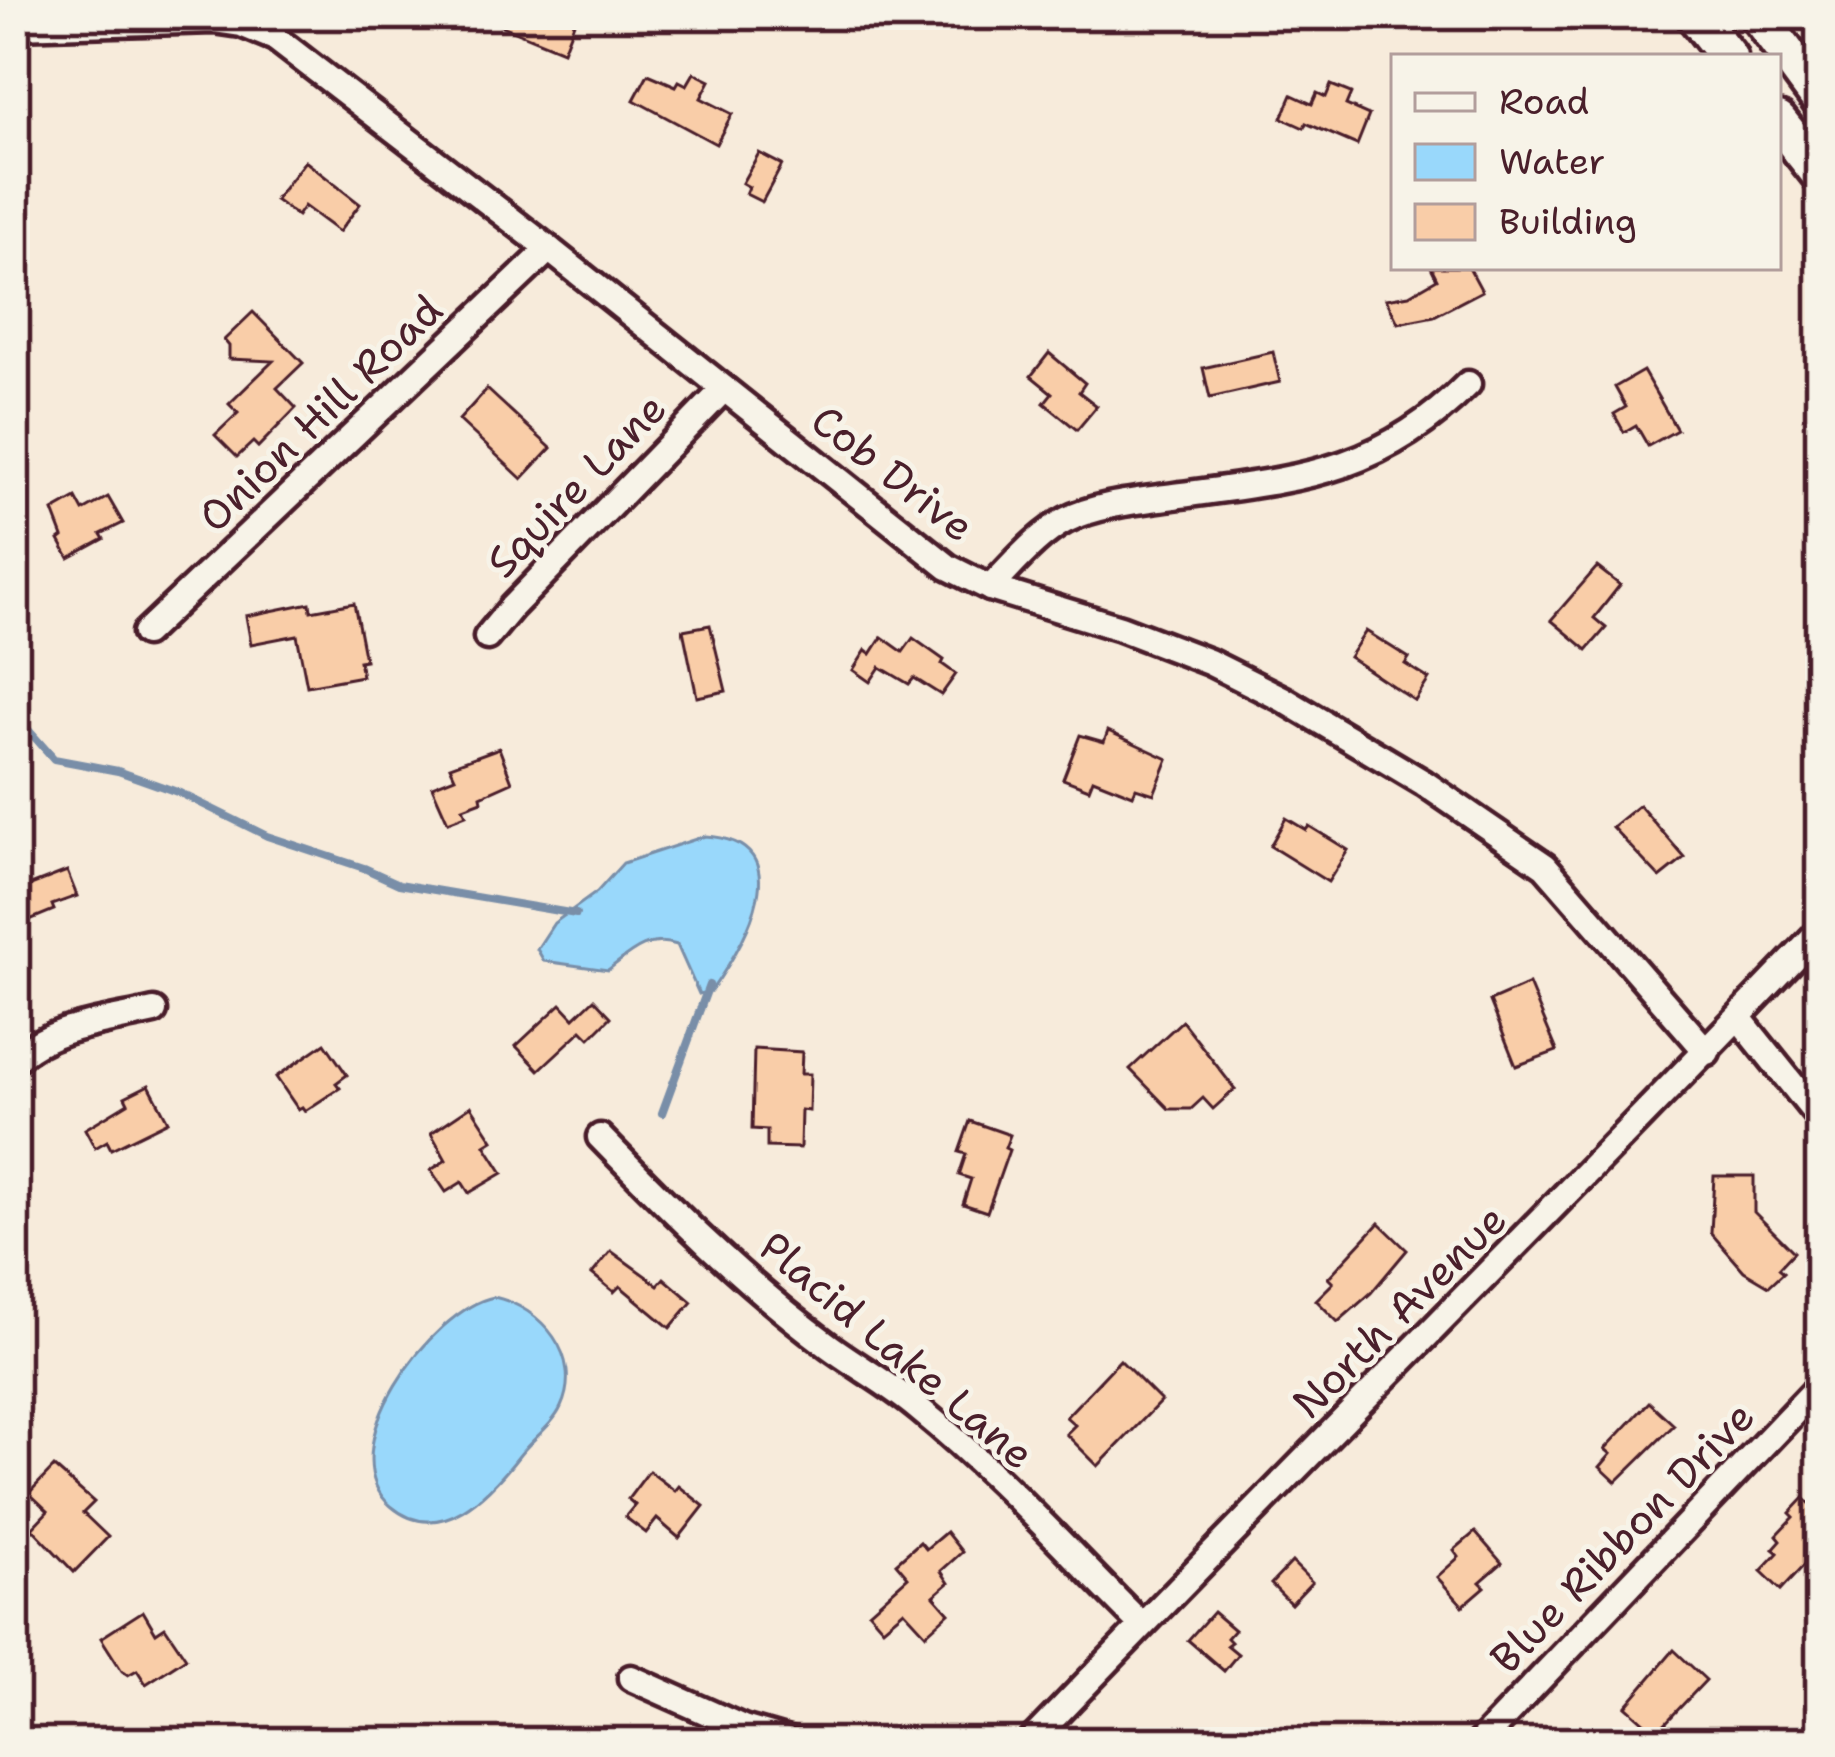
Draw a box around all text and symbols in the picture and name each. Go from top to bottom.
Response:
legend [1391,54,1781,270]
text: Road [1499,77,1589,126]
text: Water [1499,137,1605,186]
text: Building [1499,197,1637,246]
street label: Onion Hill Road [186,282,454,544]
street label: Squire Lane [474,381,678,589]
street label: Cob Drive [800,392,986,554]
street label: North Avenue [1280,1192,1518,1430]
street label: Placid Lake Lane [748,1218,1046,1482]
street label: Blue Ribbon Drive [1478,1389,1766,1685]

